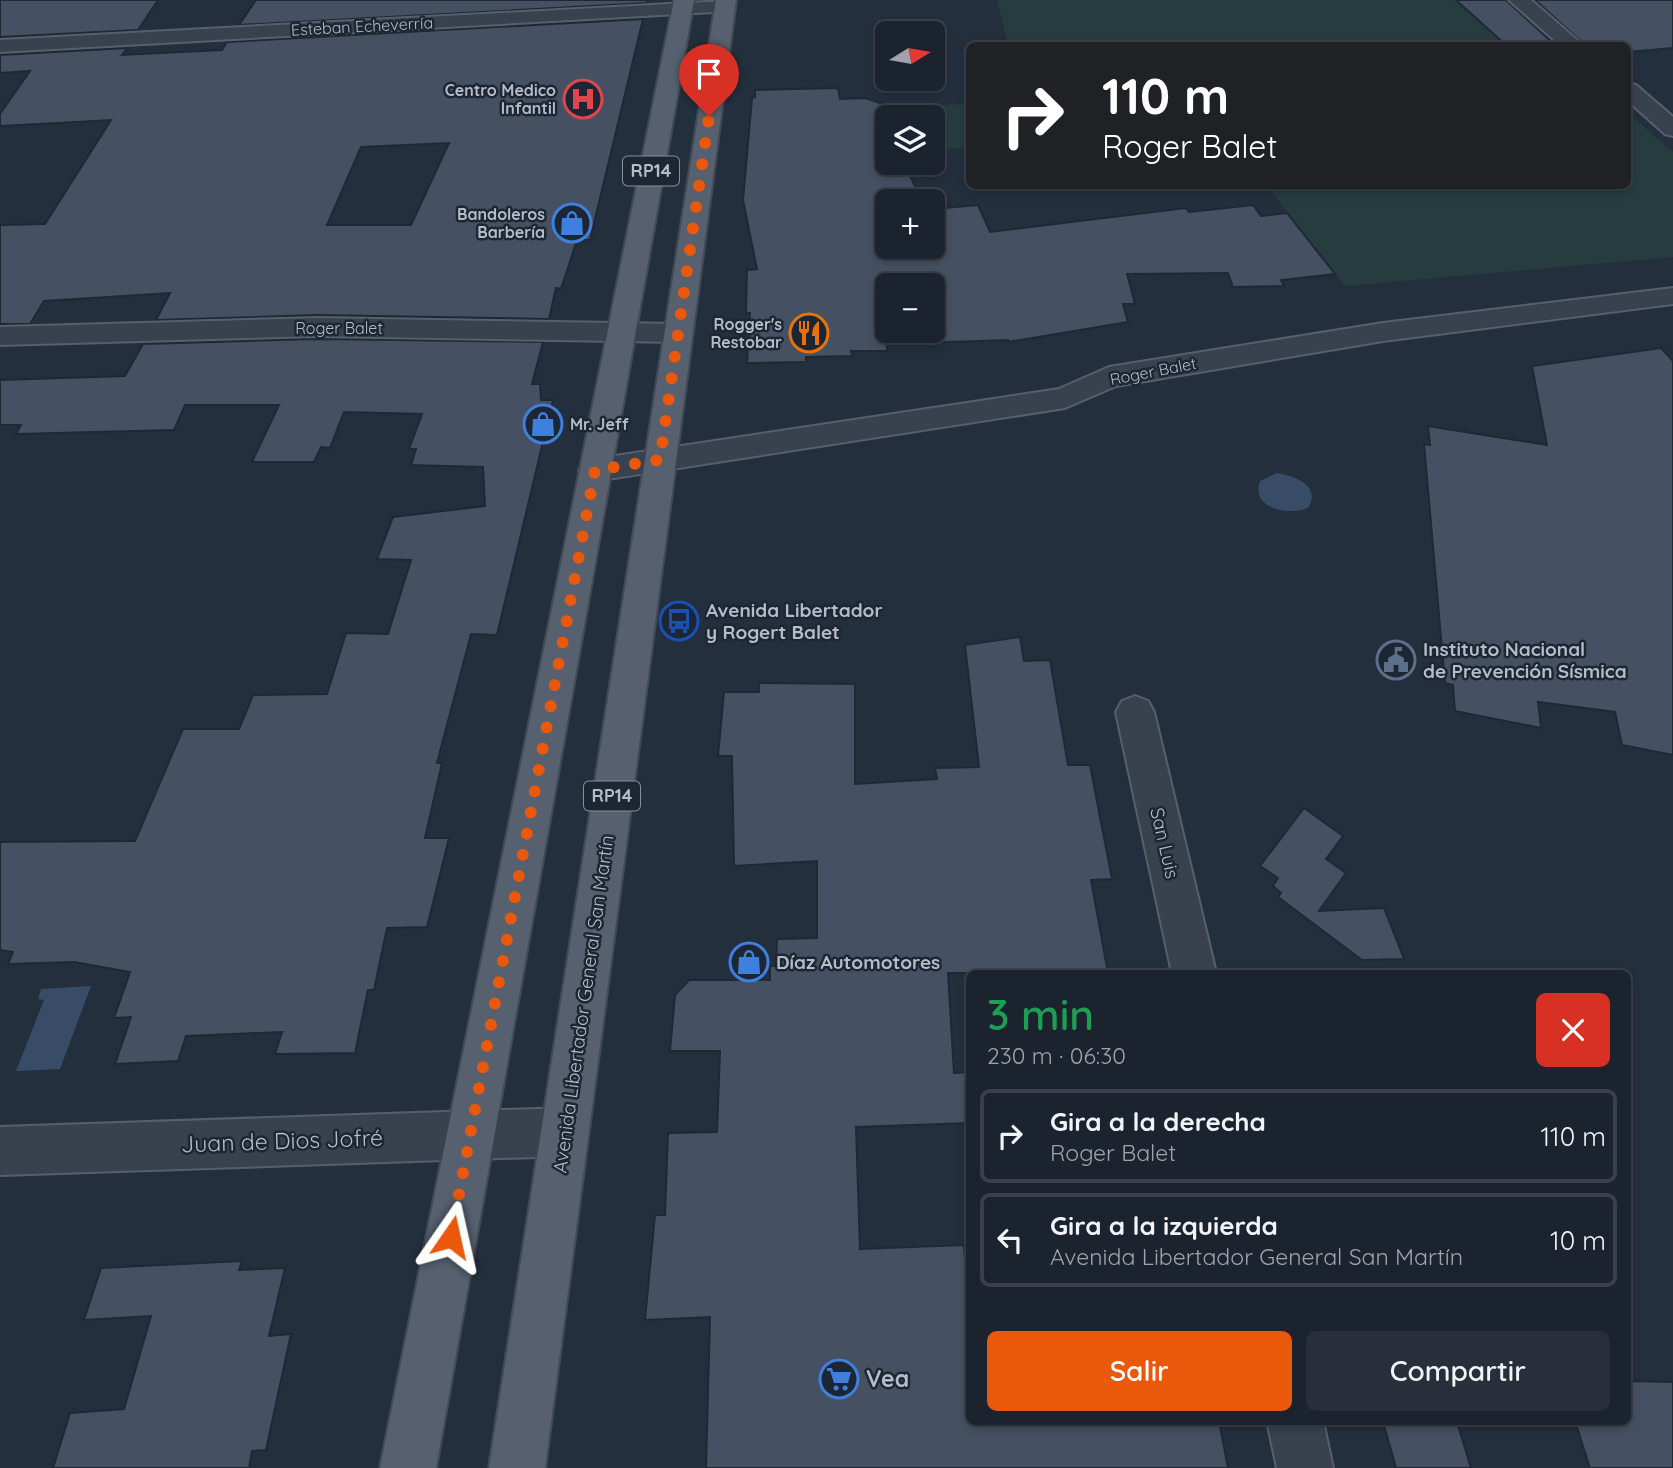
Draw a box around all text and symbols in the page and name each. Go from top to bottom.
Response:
street label: Esteban Echeverría [290,12,434,40]
north arrow [875,21,945,91]
map controls [875,21,945,343]
pin [679,44,739,116]
icon: arrive [690,55,728,93]
text: 110 m [1102,65,1229,126]
icon: right [987,70,1078,161]
hospital icon: Centro Medico Infantil [562,78,604,120]
place label: Centro Medico Infantil [445,80,556,118]
button: layers [875,105,945,175]
text: Roger Balet [1102,126,1277,166]
road number: RP14 [623,156,679,186]
button: + [875,189,945,259]
shop icon: Bandoleros Barbería [551,202,593,244]
place label: Bandoleros Barbería [457,204,545,242]
button: − [875,273,945,343]
restaurant icon: Rogger's Restobar [788,312,830,354]
place label: Rogger's Restobar [710,314,782,352]
street label: Roger Balet [295,318,383,338]
street label: Roger Balet [1108,353,1198,389]
shop icon: Mr. Jeff [522,403,564,445]
place label: Mr. Jeff [570,414,629,434]
place label: Avenida Libertador y Rogert Balet [706,598,883,644]
bus stop icon: Avenida Libertador y Rogert Balet [658,600,700,642]
place label: Instituto Nacional de Prevención Sísmica [1423,637,1627,683]
public building icon: Instituto Nacional de Prevención Sísmica [1375,639,1417,681]
road number: RP14 [584,782,640,810]
street label: San Luis [1145,805,1185,881]
street label: Avenida Libertador General San Martín [547,833,619,1175]
shop icon: Díaz Automotores [728,941,770,983]
place label: Díaz Automotores [776,950,940,974]
text: 3 min [987,988,1094,1041]
button: close [1536,993,1610,1067]
text: 230 m · 06:30 [987,1041,1126,1070]
text: Gira a la derecha [1050,1105,1266,1138]
icon: right [991,1117,1029,1155]
text: 110 m [1540,1120,1606,1153]
street label: Juan de Dios Jofré [181,1122,383,1159]
text: Roger Balet [1050,1138,1176,1167]
position arrow [414,1200,488,1274]
text: Gira a la izquierda [1050,1209,1278,1242]
icon: left [991,1221,1029,1259]
text: 10 m [1550,1224,1606,1257]
text: Avenida Libertador General San Martín [1050,1242,1463,1271]
button: Salir [987,1331,1292,1411]
button: Compartir [1306,1331,1610,1411]
supermarket icon: Vea [818,1358,860,1400]
place label: Vea [866,1364,909,1393]

